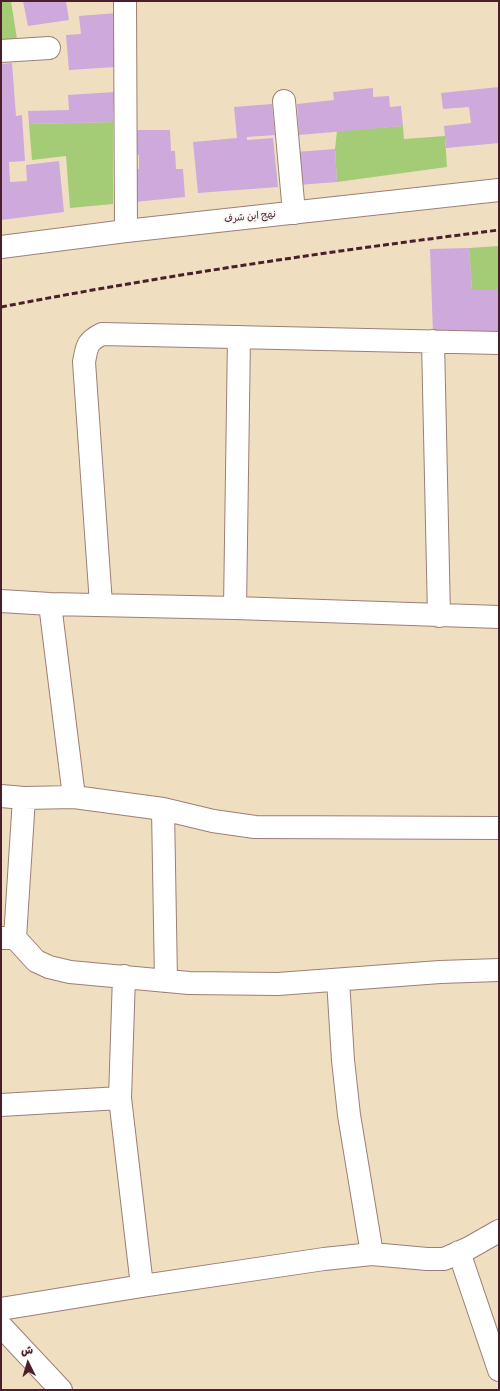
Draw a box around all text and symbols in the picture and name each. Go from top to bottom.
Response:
street label: نهج ابن شرف [224,208,276,226]
north arrow [8,1343,48,1383]
text: ش [20,1344,34,1358]

